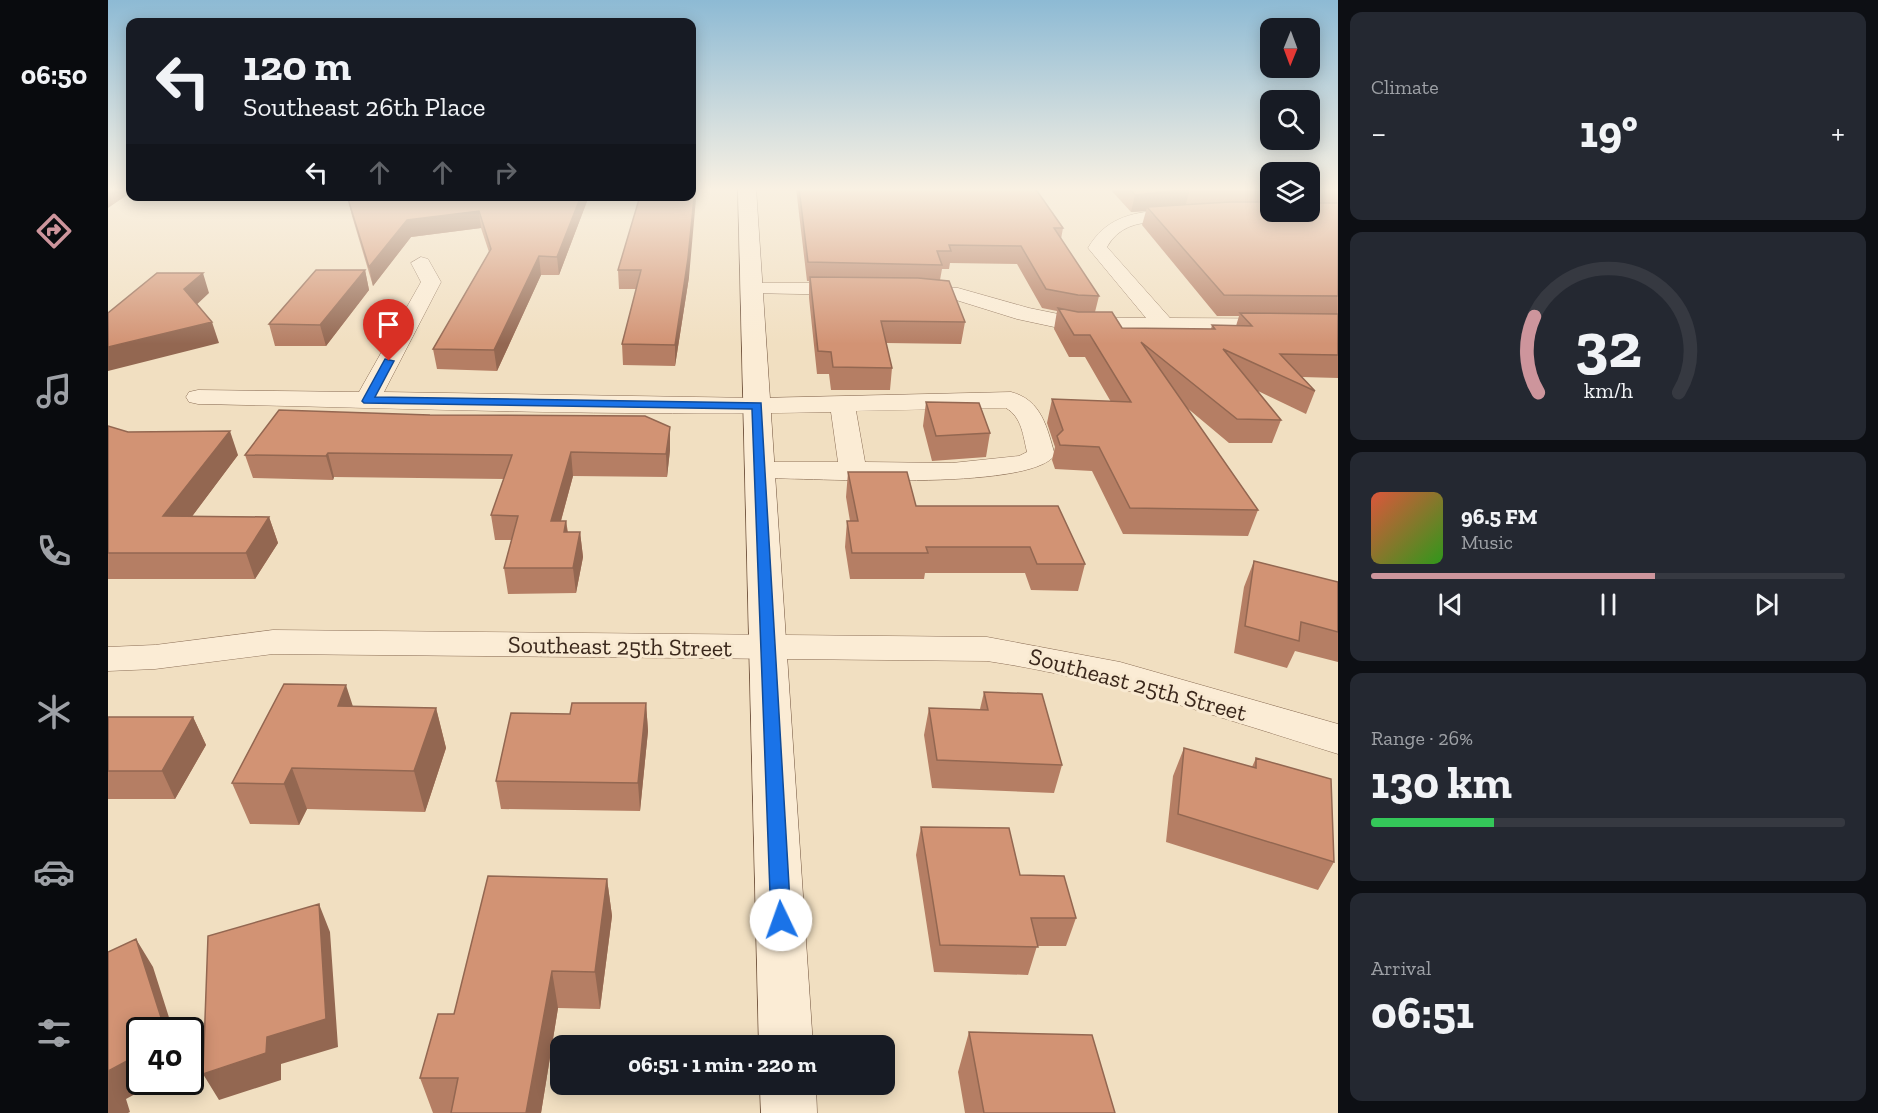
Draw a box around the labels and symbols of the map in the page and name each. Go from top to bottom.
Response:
north arrow [1260,18,1320,78]
pin [363,299,414,361]
street label: Southeast 25th Street [508,630,732,662]
street label: Southeast 25th Street [1026,641,1250,727]
position arrow [749,888,813,952]
speed limit sign: 40 [126,1017,204,1095]

